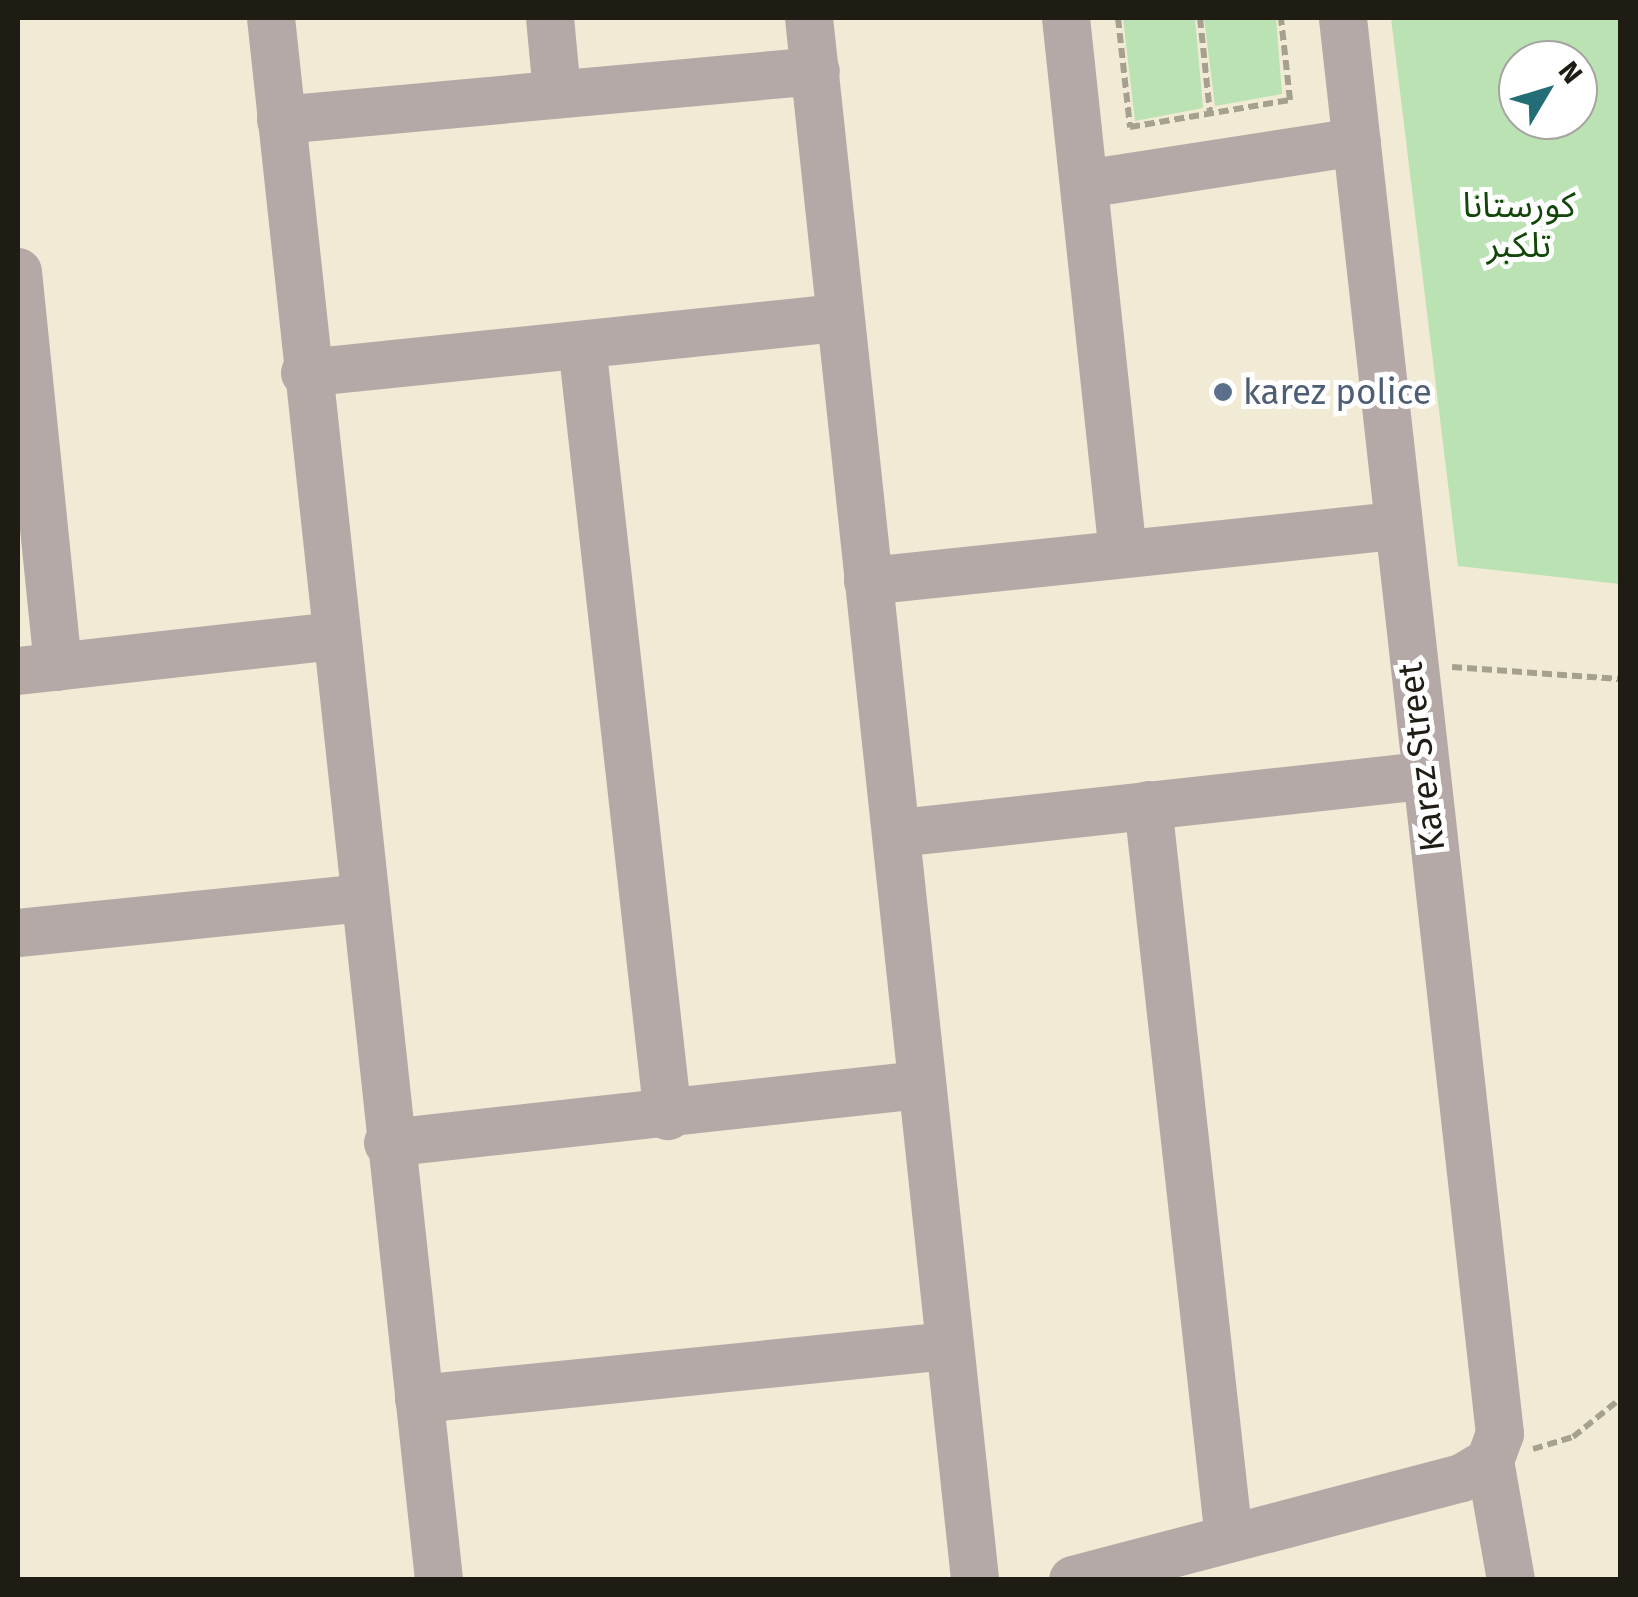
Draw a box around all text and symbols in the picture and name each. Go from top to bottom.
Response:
north arrow [1498,40,1598,140]
text: N [1552,55,1589,90]
park label: كورستانا تلكبر [1462,184,1576,266]
place label: karez police [1243,371,1432,413]
marker: karez police [1212,381,1234,403]
street label: Karez Street [1389,660,1453,854]

